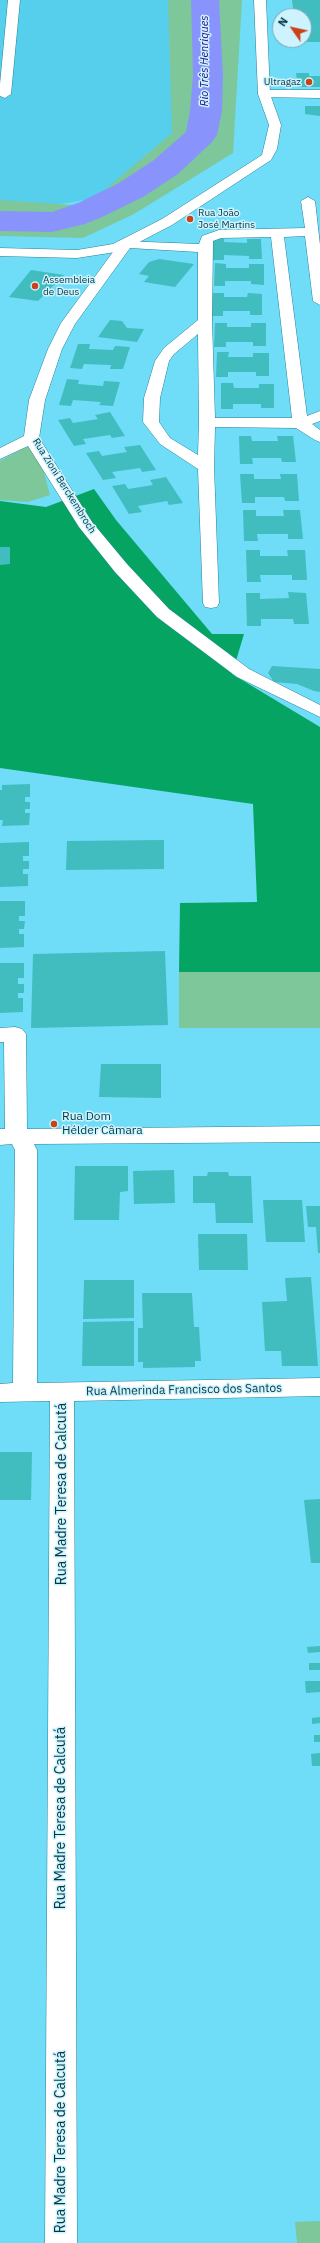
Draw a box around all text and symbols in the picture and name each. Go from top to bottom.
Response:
north arrow [272,8,312,48]
text: N [275,15,291,29]
water label: Rio Três Henriques [198,16,212,106]
place label: Ultragaz [264,76,301,88]
marker: Ultragaz [304,77,314,87]
place label: Rua João José Martins [198,207,255,230]
marker: Rua João José Martins [185,214,195,224]
place label: Assembleia de Deus [43,274,95,298]
marker: Assembleia de Deus [30,281,40,291]
street label: Rua Zioni Berckembroch [30,436,98,536]
place label: Rua Dom Hélder Câmara [62,1110,143,1138]
marker: Rua Dom Hélder Câmara [49,1119,59,1129]
street label: Rua Almerinda Francisco dos Santos [86,1381,282,1399]
street label: Rua Madre Teresa de Calcutá [54,1403,70,1585]
street label: Rua Madre Teresa de Calcutá [53,1727,69,1909]
street label: Rua Madre Teresa de Calcutá [53,2051,69,2233]

